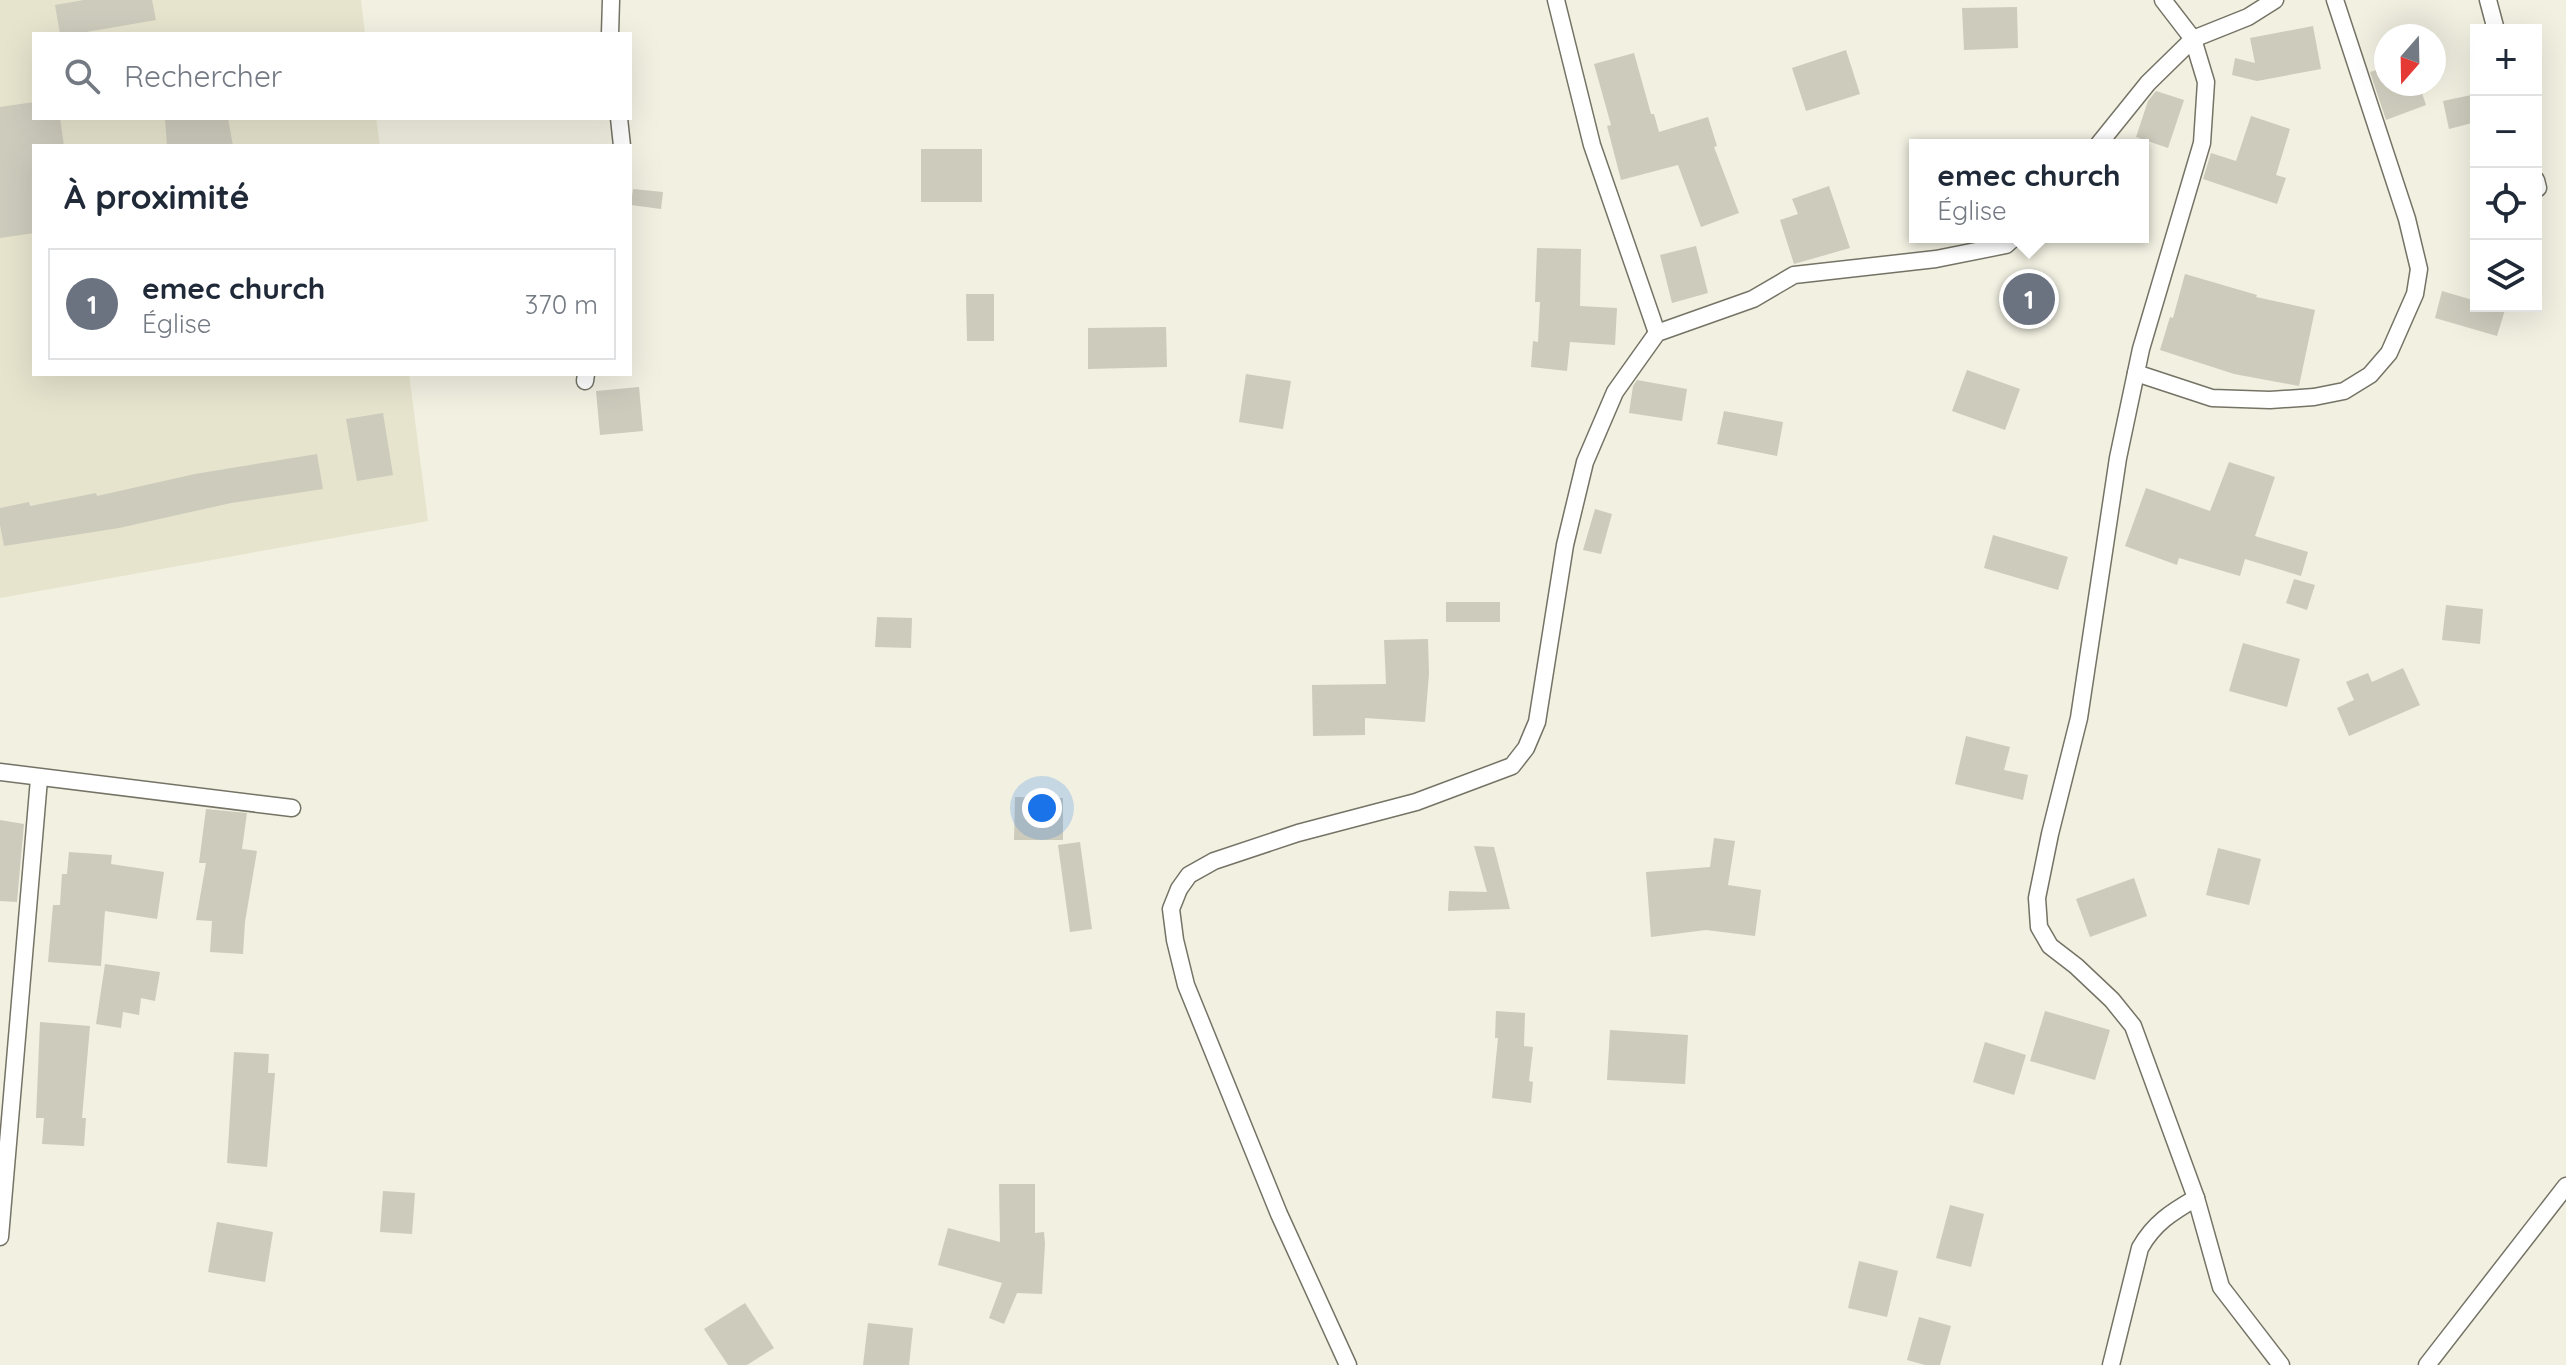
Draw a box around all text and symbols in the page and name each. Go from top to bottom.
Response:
north arrow [2374,24,2446,96]
map controls [2470,24,2542,312]
button: + [2470,24,2542,96]
search box [32,32,632,120]
icon: search [60,54,104,98]
text: Rechercher [124,57,282,95]
button: − [2470,96,2542,168]
popup [1909,139,2149,243]
text: emec church [1937,156,2121,194]
button: locate [2470,168,2542,240]
text: À proximité [64,175,250,218]
text: Église [1937,194,2007,227]
button: layers [2470,240,2542,312]
text: emec church [142,269,325,307]
pin: 1 [2003,269,2055,329]
text: 1 [87,288,97,321]
text: 370 m [525,288,598,321]
text: Église [142,307,211,340]
your location [1022,788,1062,828]

